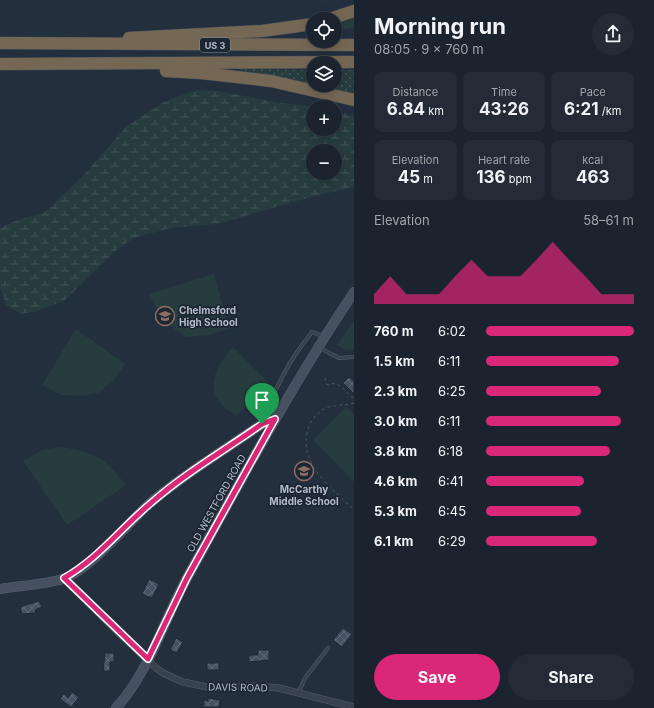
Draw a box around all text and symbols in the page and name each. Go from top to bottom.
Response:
map controls [306,12,342,180]
button: locate [306,12,342,48]
text: Morning run [374,13,506,39]
button: share [592,13,634,55]
road number: US 3 [200,38,230,52]
text: 08:05 · 9 × 760 m [374,41,484,57]
button: layers [306,56,342,92]
text: Distance [393,85,438,99]
text: Time [491,85,517,99]
text: Pace [580,85,606,99]
text: 6.84 [387,99,425,119]
text: 43:26 [479,99,529,119]
text: 6:21 [564,99,599,119]
button: + [306,100,342,136]
text: km [425,104,444,118]
text: /km [599,104,621,118]
button: − [306,144,342,180]
text: Elevation [392,153,439,167]
text: Heart rate [478,153,530,167]
text: kcal [582,153,603,167]
text: 45 [398,167,420,187]
text: 136 [476,167,506,187]
text: 463 [576,167,609,187]
text: m [420,172,433,186]
text: bpm [506,172,532,186]
text: Elevation [374,212,430,228]
text: 58–61 m [583,212,634,228]
place label: Chelmsford High School [179,304,238,329]
school or university icon: Chelmsford High School [154,305,176,327]
text: 760 m [374,323,414,339]
text: 6:02 [438,323,466,339]
text: 1.5 km [374,353,415,369]
text: 6:11 [438,353,460,369]
pin [245,383,279,424]
text: 2.3 km [374,383,417,399]
text: 6:25 [438,383,466,399]
icon: arrive [251,389,273,411]
text: 3.0 km [374,413,417,429]
text: 6:11 [438,413,460,429]
text: 3.8 km [374,443,417,459]
text: 6:18 [438,443,463,459]
street label: OLD WESTFORD ROAD [184,452,248,554]
school or university icon: McCarthy Middle School [293,460,315,482]
text: 4.6 km [374,473,417,489]
text: 6:41 [438,473,463,489]
place label: McCarthy Middle School [269,483,339,507]
text: 5.3 km [374,503,417,519]
text: 6:45 [438,503,466,519]
text: 6.1 km [374,533,413,549]
text: 6:29 [438,533,466,549]
button: Save [374,654,500,700]
button: Share [508,654,634,700]
street label: DAVIS ROAD [208,680,268,694]

